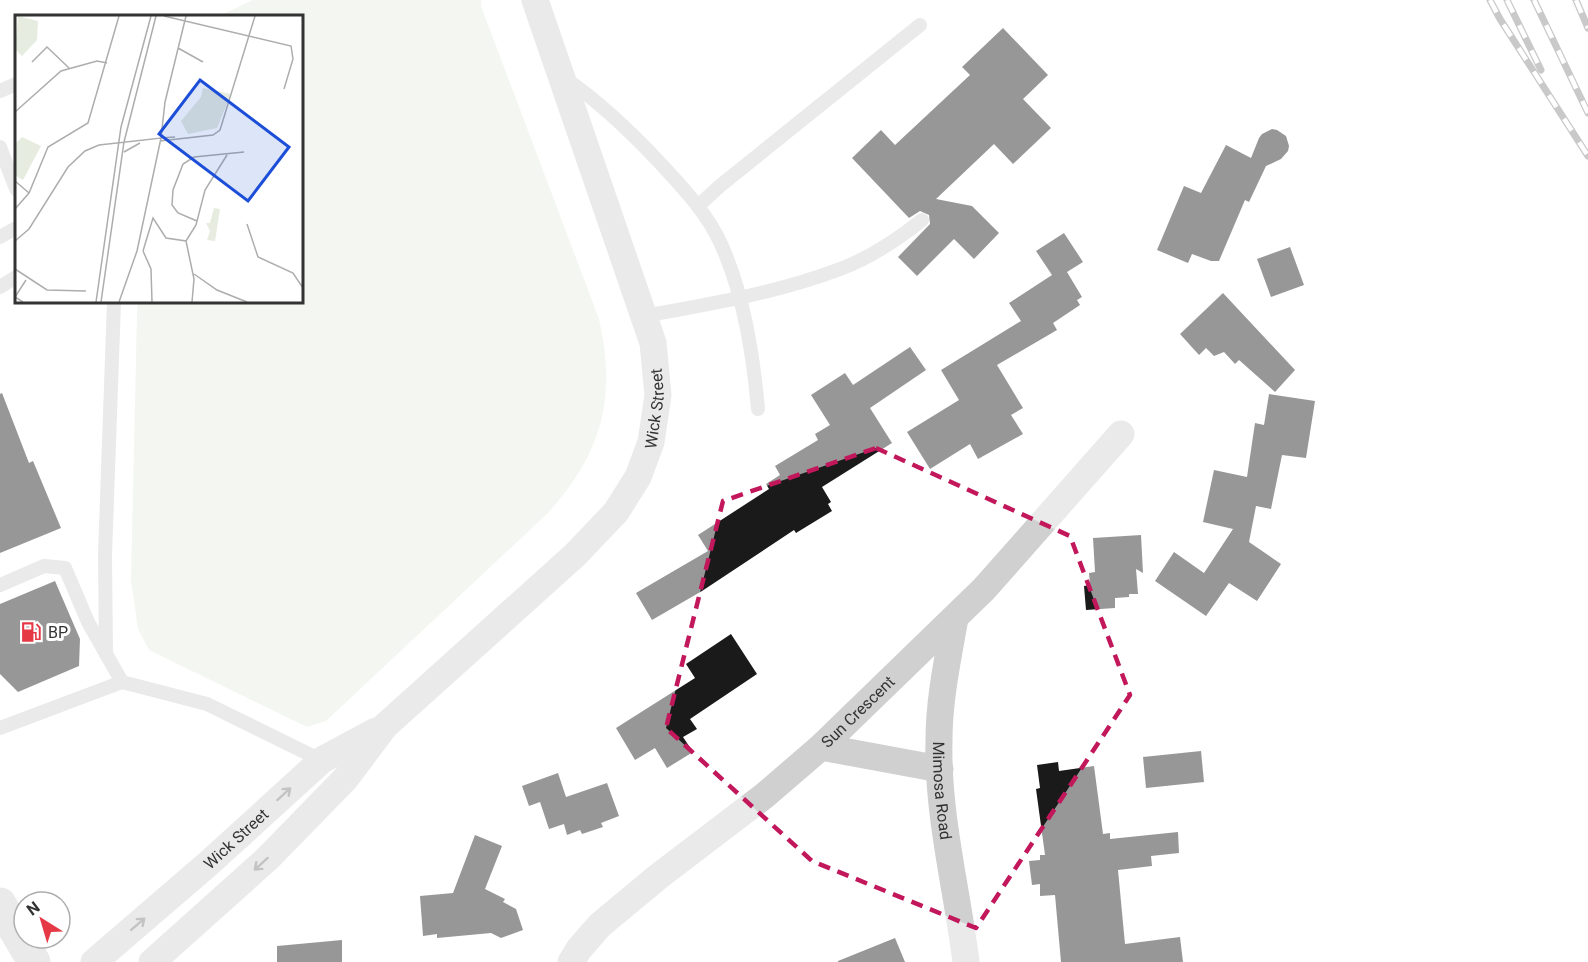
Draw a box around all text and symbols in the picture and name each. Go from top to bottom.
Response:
inset map [15,15,303,303]
street label: Wick Street [641,368,668,450]
fuel station icon: BP [19,620,43,644]
place label: BP [48,623,68,642]
street label: Sun Crescent [817,672,899,752]
street label: Mimosa Road [929,741,955,841]
one-way arrow [277,787,292,801]
street label: Wick Street [200,805,272,873]
one-way arrow [254,857,269,871]
north arrow [12,890,72,950]
text: N [23,897,44,919]
one-way arrow [130,917,145,931]

